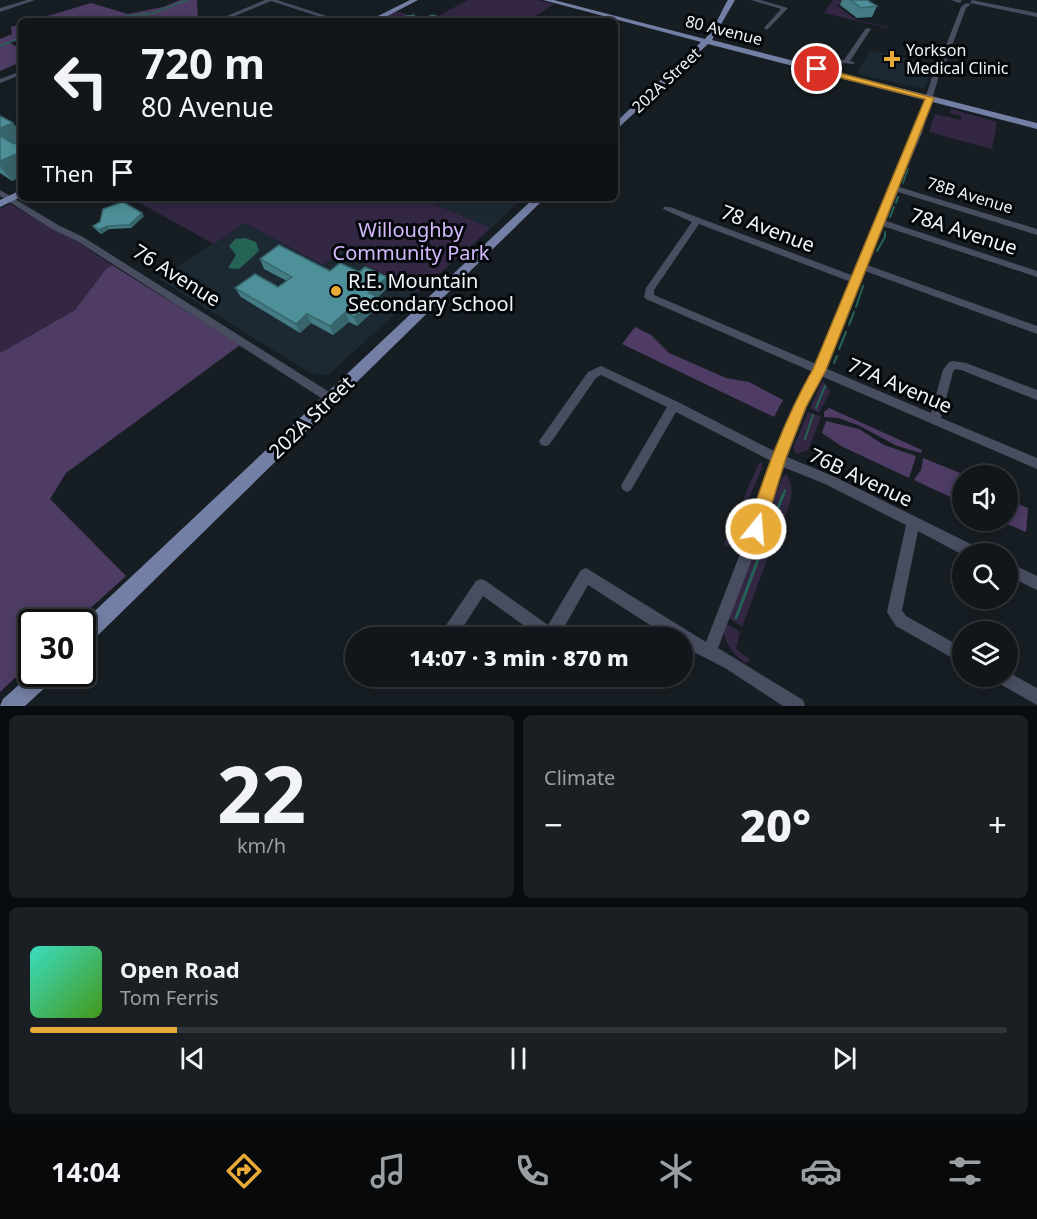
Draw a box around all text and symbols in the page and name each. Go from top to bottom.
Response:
street label: 80 Avenue [683,10,765,50]
text: 720 m [141,34,265,91]
place label: Yorkson Medical Clinic [906,39,1009,79]
icon: left [42,42,120,120]
street label: 202A Street [627,42,705,118]
pin [791,43,842,94]
marker: Yorkson Medical Clinic [883,50,901,68]
icon: arrive [800,52,833,85]
text: 80 Avenue [141,88,274,125]
icon: arrive [106,156,139,189]
text: Then [42,158,94,188]
street label: 78B Avenue [924,171,1016,219]
street label: 78 Avenue [717,198,819,258]
street label: 78A Avenue [907,201,1021,261]
park label: Willoughby Community Park [333,216,490,266]
street label: 76 Avenue [128,238,226,312]
place label: R.E. Mountain Secondary School [348,267,514,317]
marker: R.E. Mountain Secondary School [329,284,343,298]
street label: 77A Avenue [844,351,956,419]
street label: 202A Street [263,370,359,464]
street label: 76B Avenue [805,441,917,513]
map controls [952,465,1018,687]
button: sound [952,465,1018,531]
position arrow [724,497,788,561]
button: search [952,543,1018,609]
speed limit sign: 30 [18,609,96,687]
button: layers [952,621,1018,687]
text: 14:07 · 3 min · 870 m [409,642,629,672]
text: 22 [217,740,306,846]
text: Climate [544,764,615,791]
text: 20° [740,794,811,855]
text: − [544,802,563,847]
text: + [988,802,1007,847]
text: km/h [237,832,286,859]
text: Open Road [120,954,240,984]
text: Tom Ferris [120,984,219,1011]
icon: previous [176,1042,209,1075]
icon: pause [502,1042,535,1075]
icon: next [828,1042,861,1075]
icon: directions [223,1150,265,1192]
icon: music [367,1150,409,1192]
icon: phone [511,1150,553,1192]
icon: climate [655,1150,697,1192]
icon: car [800,1150,842,1192]
icon: filters [944,1150,986,1192]
text: 14:04 [51,1153,120,1190]

